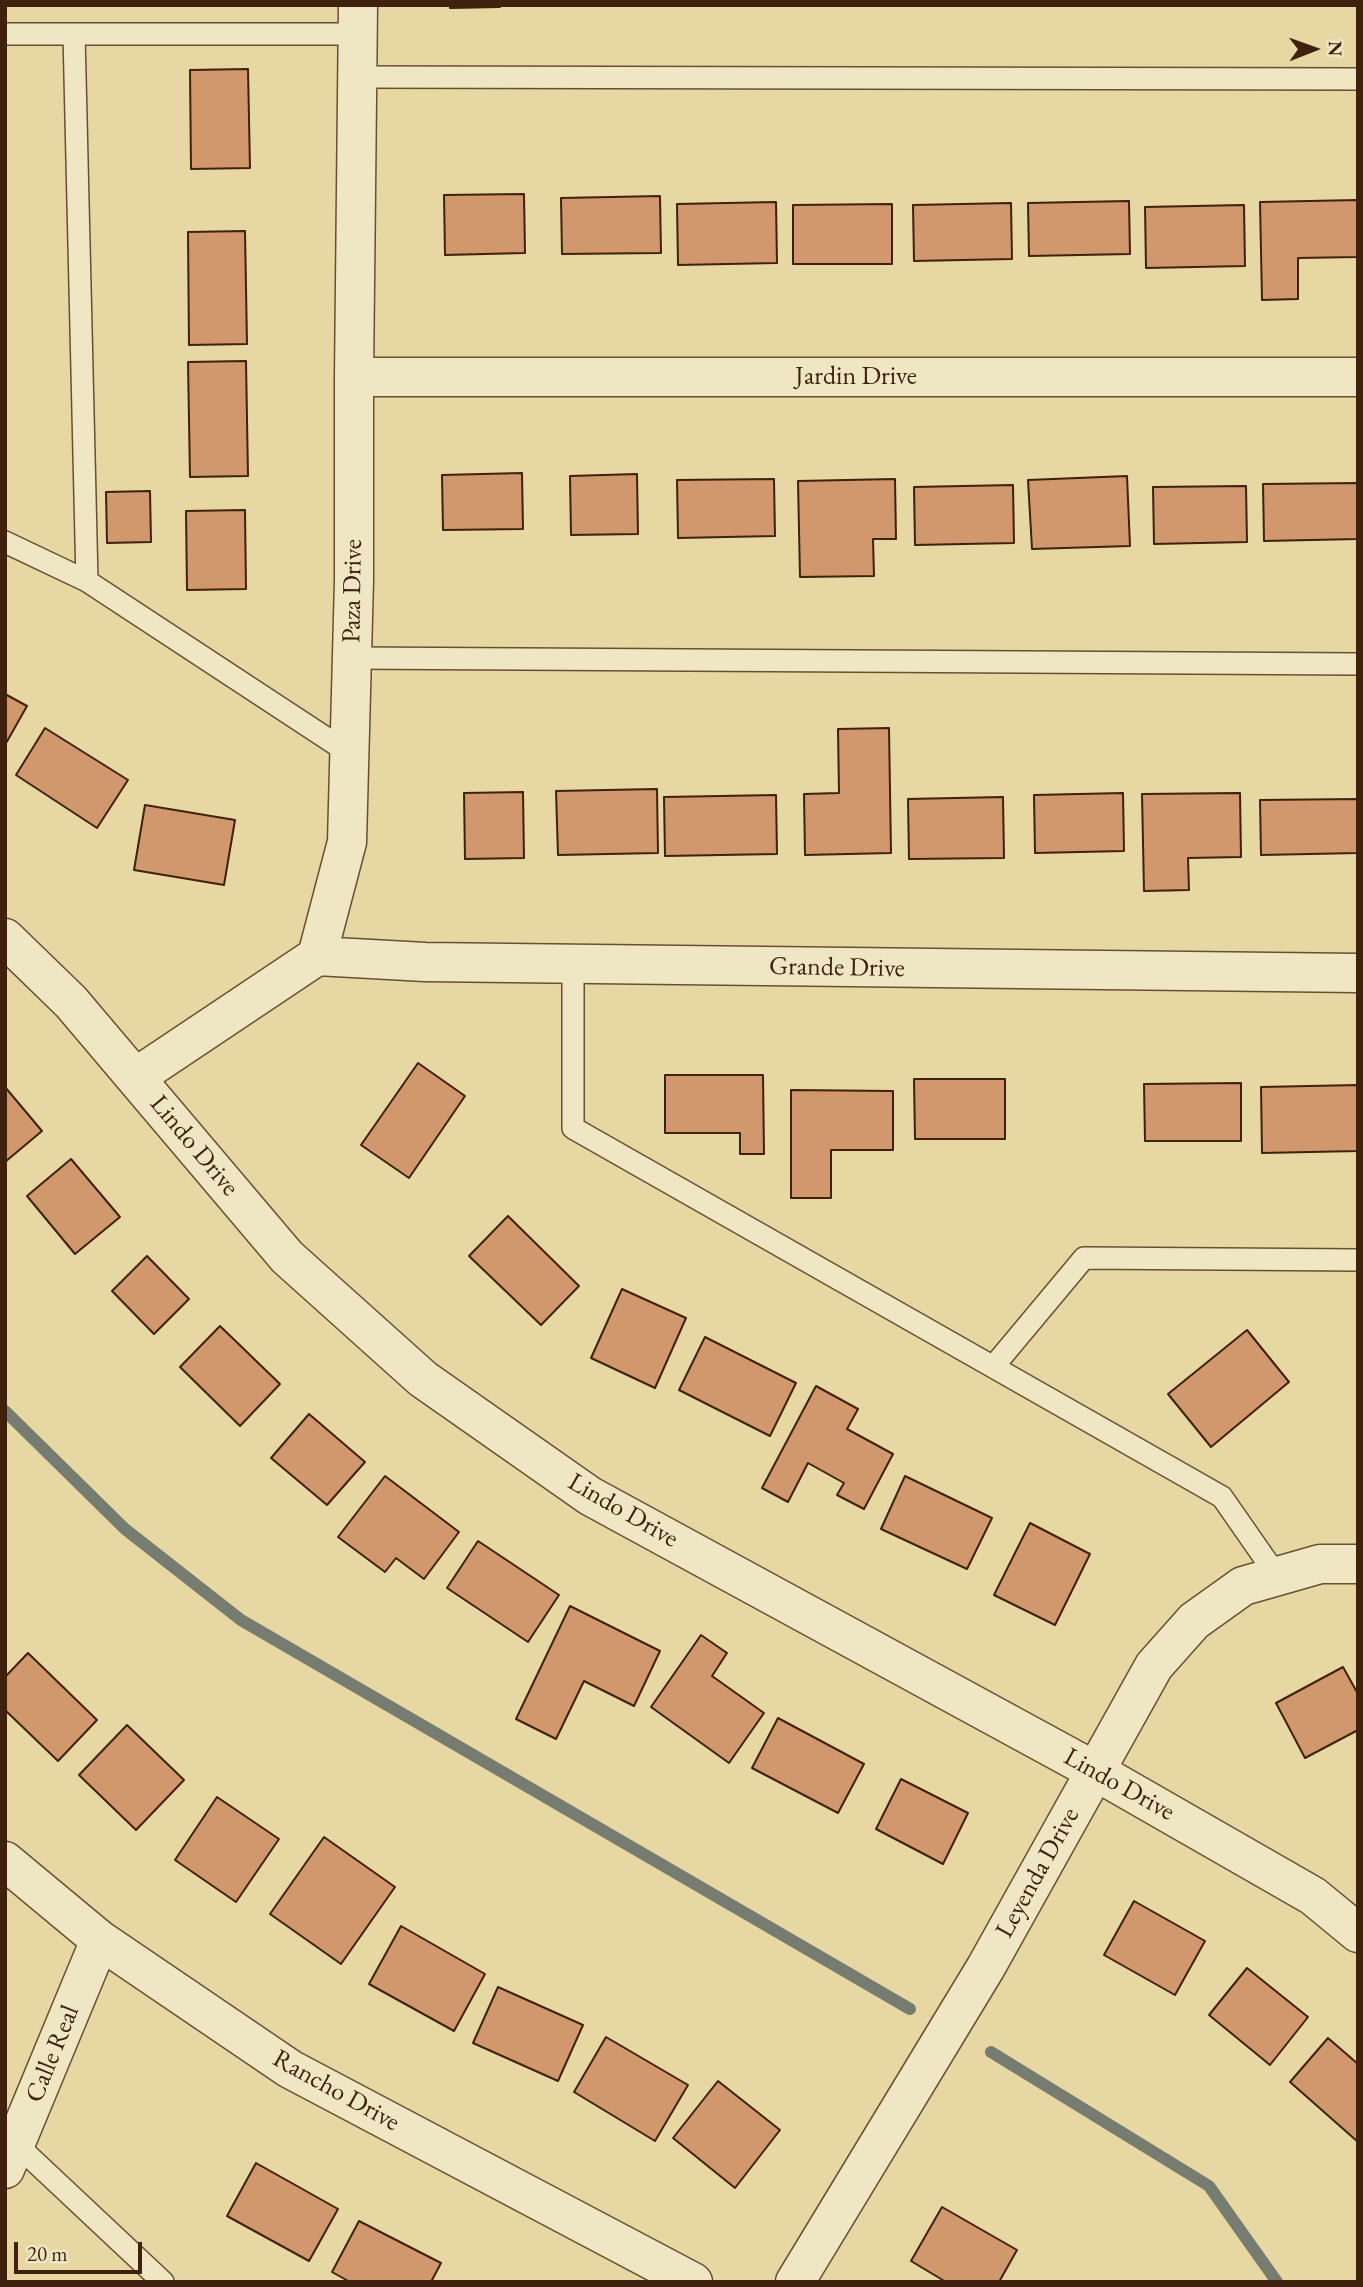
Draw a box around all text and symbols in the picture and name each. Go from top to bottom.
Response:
north arrow [1279,14,1349,84]
text: N [1323,41,1348,57]
street label: Jardin Drive [795,361,917,393]
street label: Paza Drive [336,539,370,643]
street label: Grande Drive [769,951,905,985]
street label: Lindo Drive [143,1089,245,1203]
street label: Lindo Drive [562,1467,684,1555]
street label: Lindo Drive [1058,1742,1180,1828]
street label: Leyenda Drive [989,1802,1087,1944]
street label: Calle Real [19,2001,87,2107]
street label: Rancho Drive [267,2043,405,2139]
scale bar [18,2228,145,2272]
text: 20 m [27,2240,68,2267]

